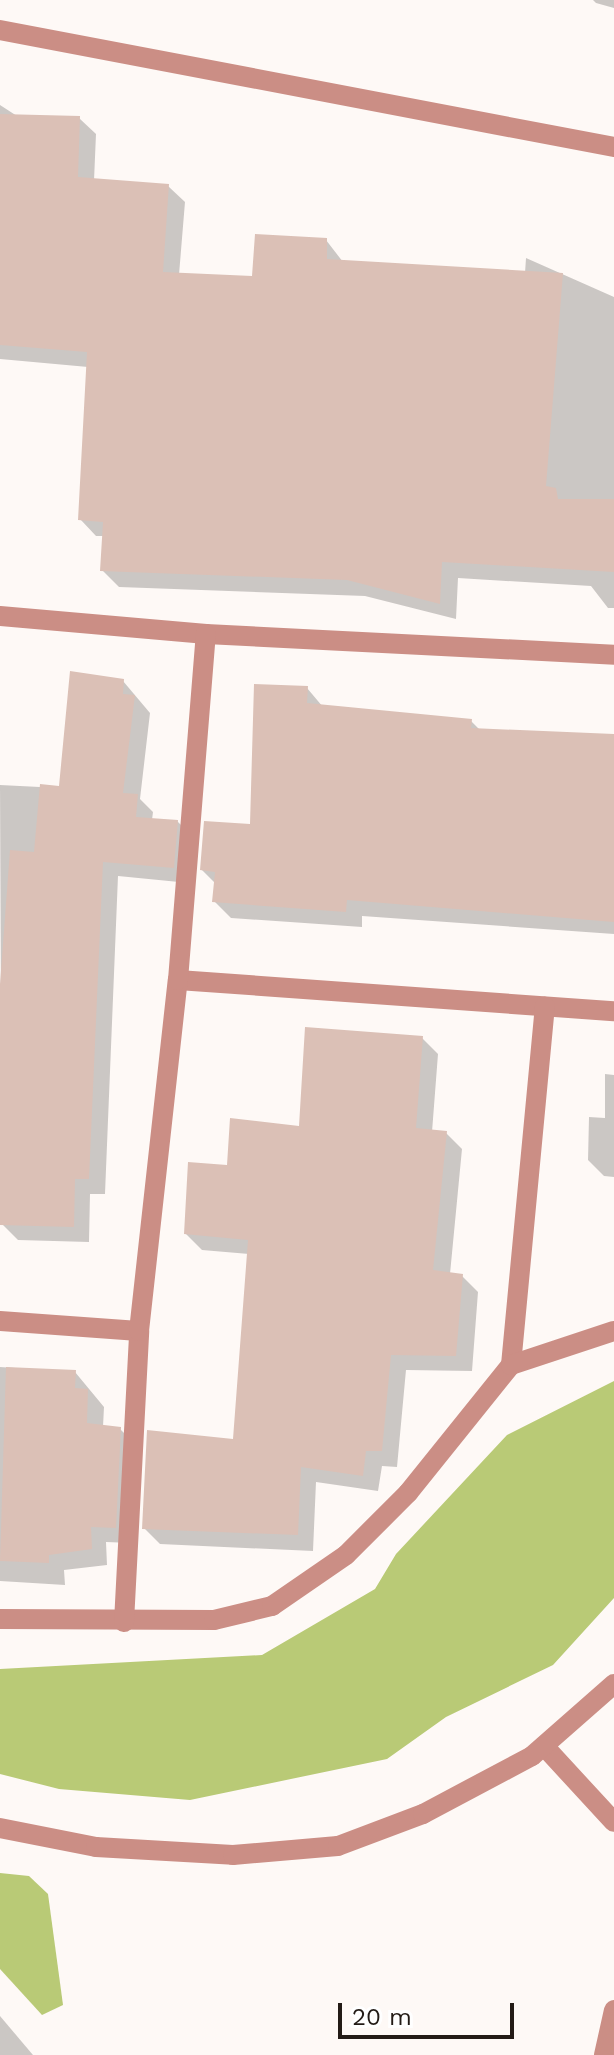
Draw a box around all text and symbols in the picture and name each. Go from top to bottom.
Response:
scale bar [342,1987,518,2037]
text: 20 m [352,2003,412,2031]

